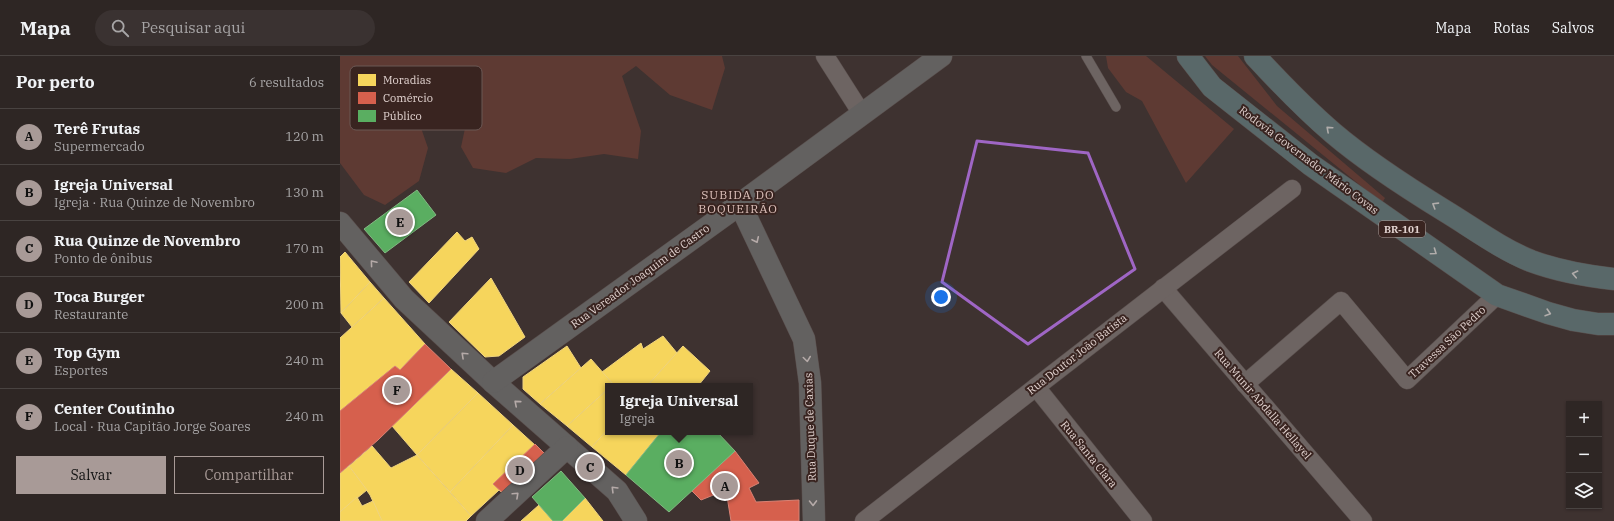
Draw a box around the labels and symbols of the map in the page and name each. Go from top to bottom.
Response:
legend [350,66,482,130]
text: Moradias [383,73,431,87]
text: Comércio [383,91,433,105]
street label: Rodovia Governador Mário Covas [1236,103,1382,217]
text: Público [383,109,422,123]
one-way arrow [1326,127,1334,134]
district label: SUBIDA DO BOQUEIRÃO [698,187,778,216]
one-way arrow [1432,202,1439,209]
pin: E [387,207,413,237]
street label: Rua Vereador Joaquim de Castro [568,221,712,331]
road number: BR-101 [1379,221,1425,237]
one-way arrow [751,235,759,243]
one-way arrow [1430,247,1437,254]
one-way arrow [371,260,378,267]
one-way arrow [1572,270,1579,278]
your location [931,287,951,307]
street label: Travessa São Pedro [1406,303,1488,381]
one-way arrow [1544,308,1551,317]
street label: Rua Doutor João Batista [1024,311,1130,397]
street label: Rua Munir Abdalla Hellayel [1211,346,1315,462]
one-way arrow [461,352,469,360]
one-way arrow [802,356,811,362]
street label: Rua Duque de Caxias [801,373,819,481]
pin: F [384,375,410,405]
one-way arrow [514,400,521,407]
street label: Rua Santa Clara [1058,418,1120,490]
pin: B [666,448,692,478]
pin: C [577,452,603,482]
pin: D [507,455,533,485]
pin: A [712,471,738,501]
one-way arrow [611,486,619,494]
one-way arrow [511,492,519,499]
one-way arrow [809,500,817,506]

